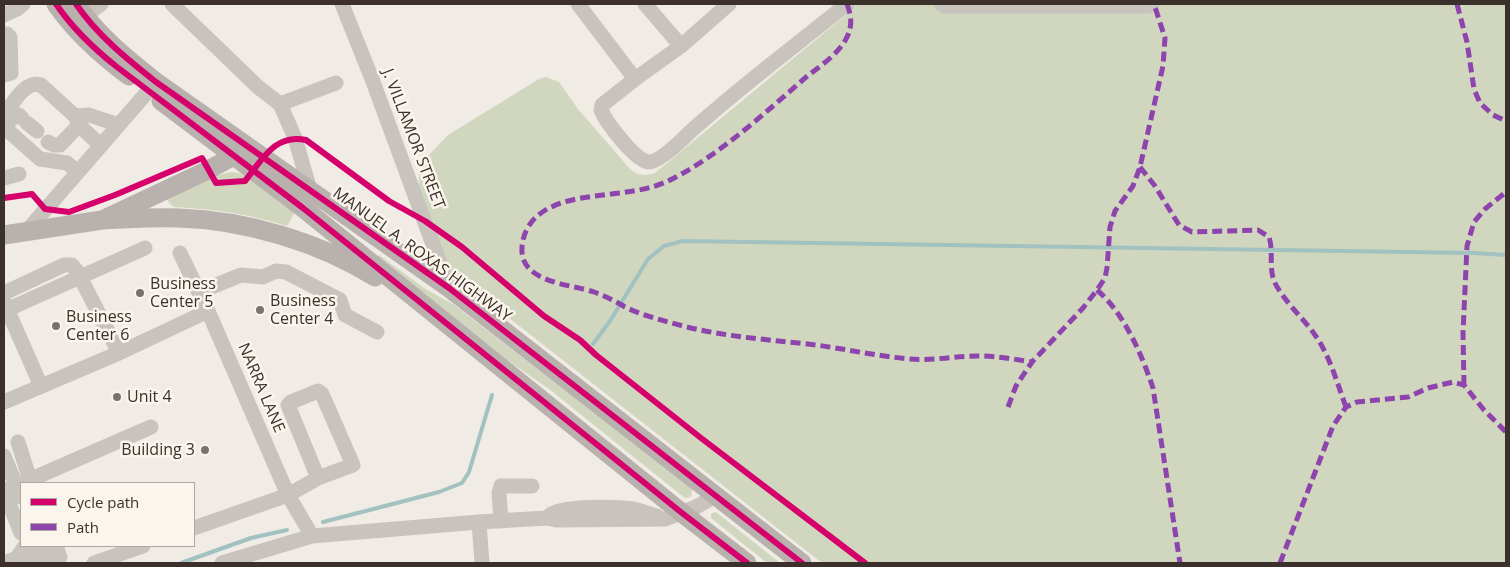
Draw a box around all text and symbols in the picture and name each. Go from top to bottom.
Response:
street label: J. VILLAMOR STREET [377,66,449,212]
street label: MANUEL A. ROXAS HIGHWAY [329,184,515,326]
place label: Business Center 5 [150,274,216,312]
marker: Business Center 5 [134,287,146,299]
place label: Business Center 4 [270,291,336,329]
marker: Business Center 4 [254,304,266,316]
place label: Business Center 6 [66,307,132,345]
marker: Business Center 6 [50,320,62,332]
street label: NARRA LANE [233,340,289,436]
place label: Unit 4 [127,387,172,407]
marker: Unit 4 [111,391,123,403]
place label: Building 3 [121,440,195,460]
marker: Building 3 [199,444,211,456]
legend [20,482,195,547]
text: Cycle path [67,492,139,512]
text: Path [67,517,99,537]

